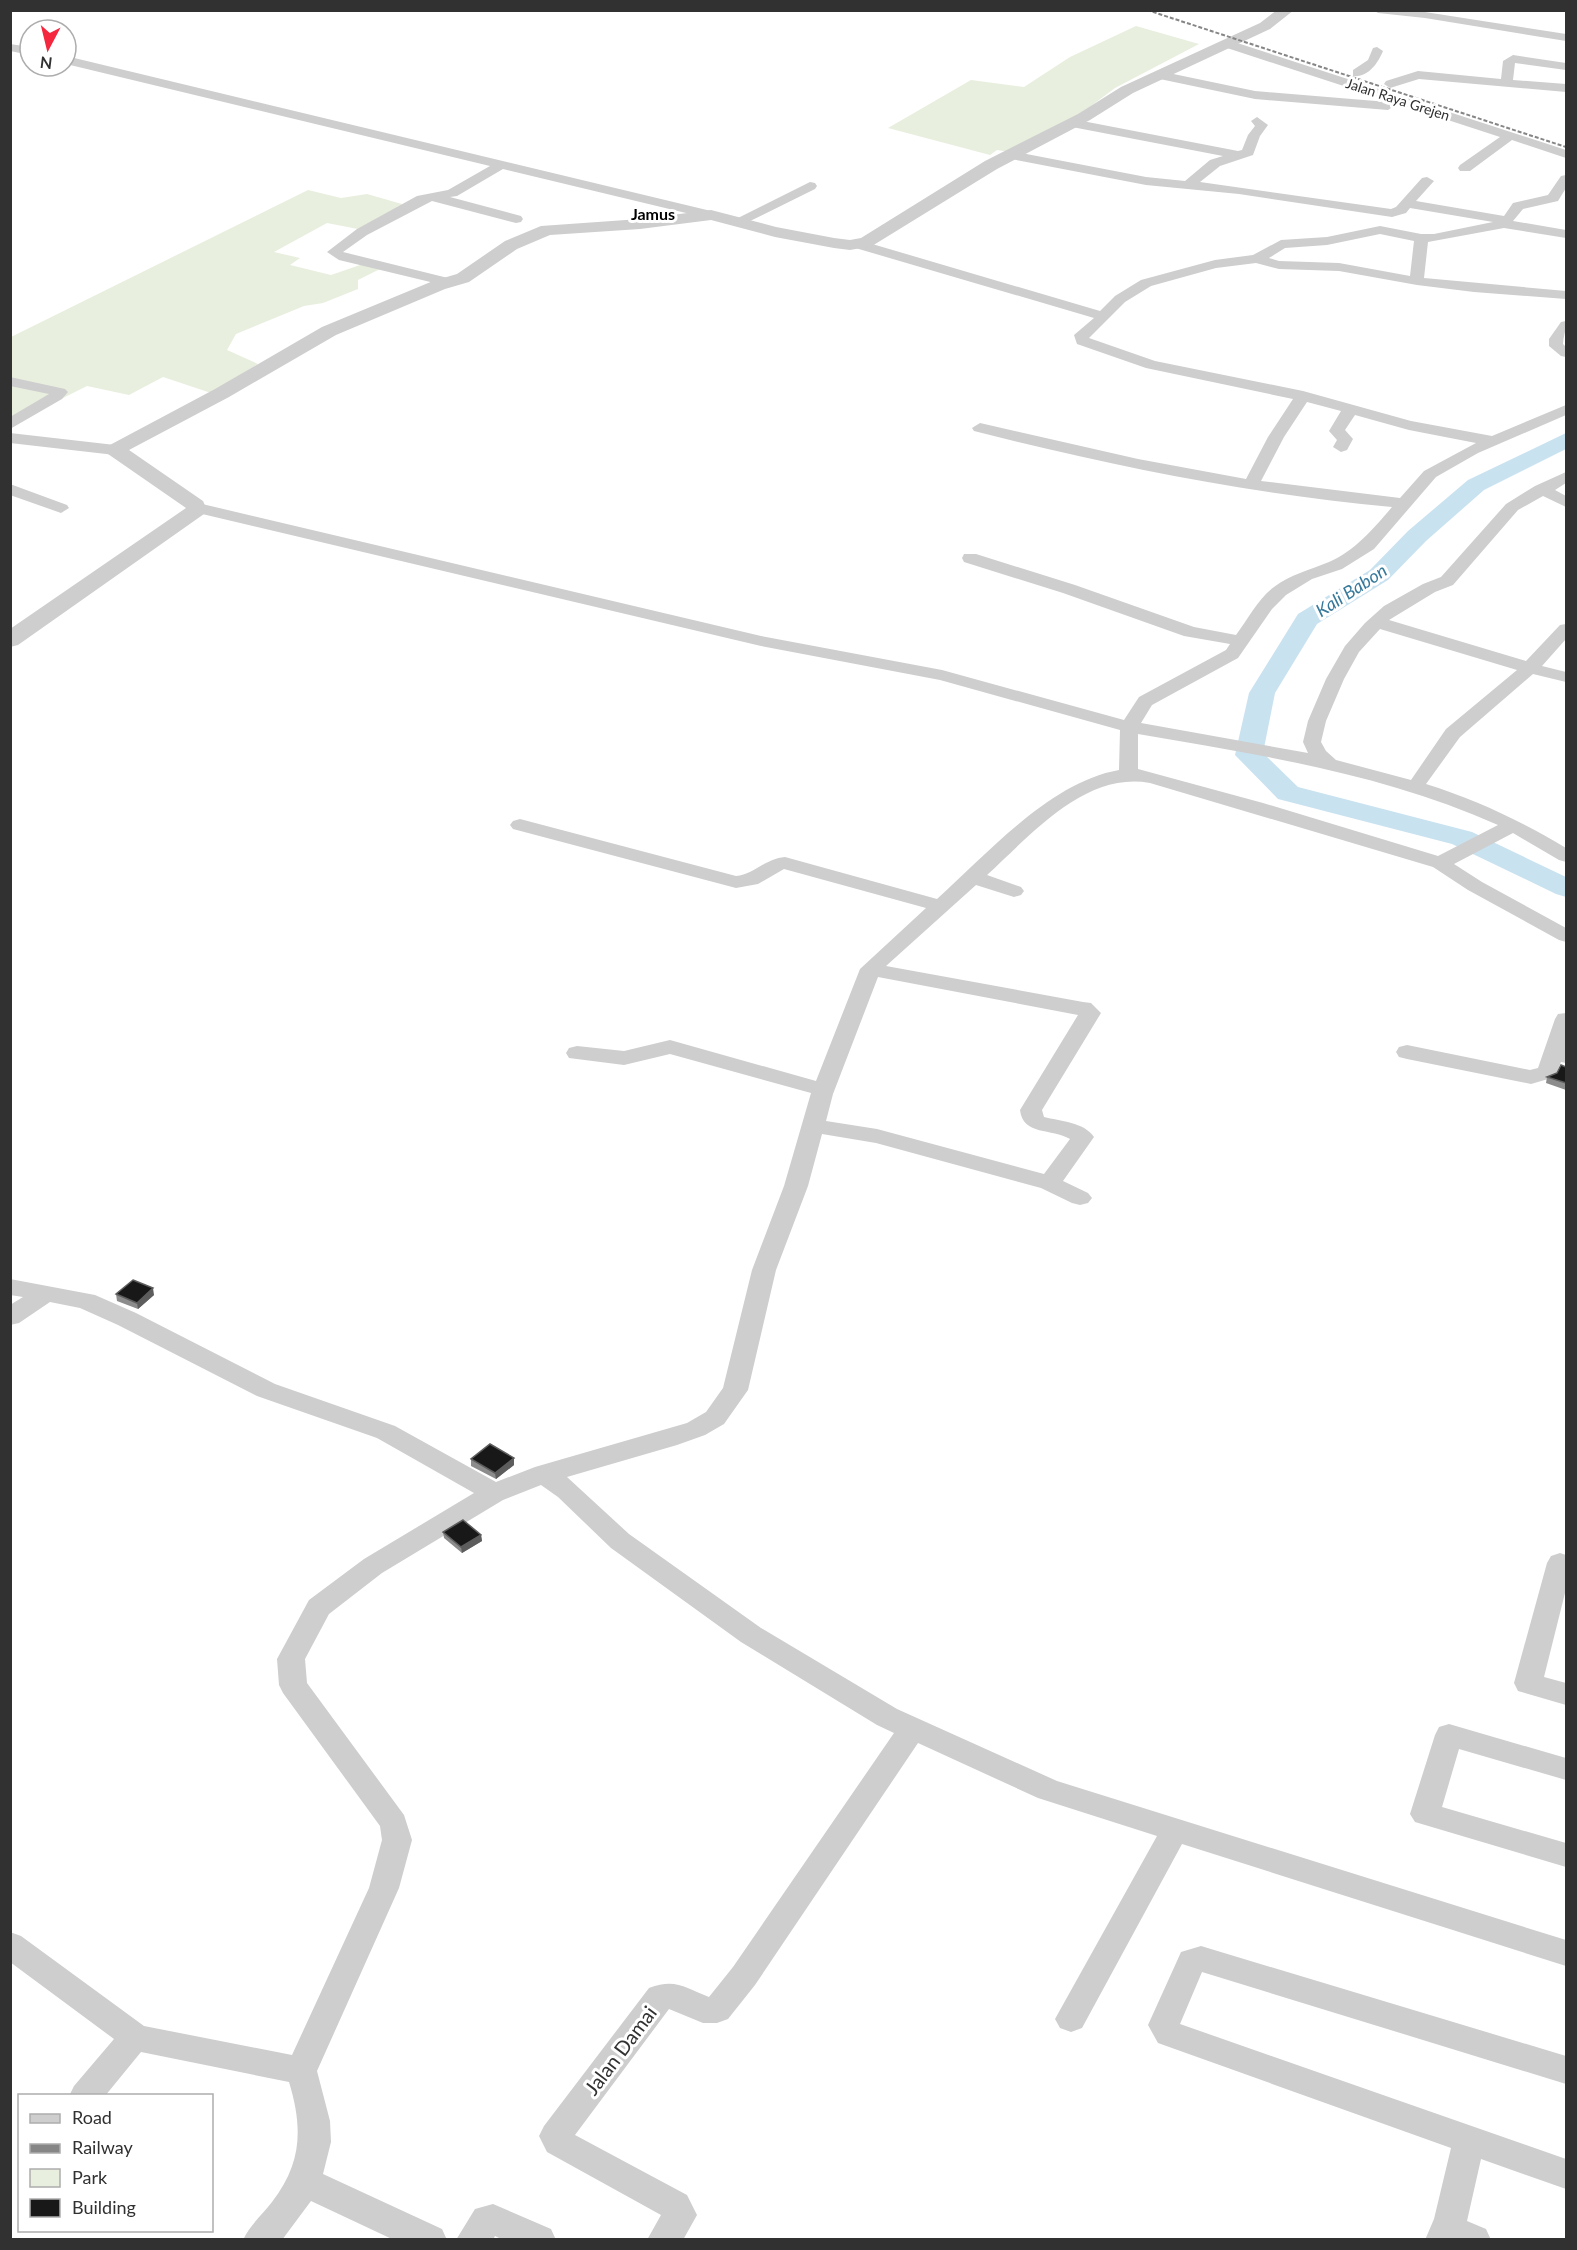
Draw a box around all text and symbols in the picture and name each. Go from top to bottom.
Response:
north arrow [18,18,78,78]
text: N [39,53,53,74]
street label: Jalan Raya Grejen [1344,74,1452,124]
district label: Jamus [631,204,675,223]
water label: Kali Babon [1311,559,1391,621]
street label: Jalan Damai [579,2001,661,2099]
legend [18,2094,213,2232]
text: Road [72,2106,112,2128]
text: Railway [72,2136,133,2158]
text: Park [72,2166,108,2188]
text: Building [72,2196,136,2218]

